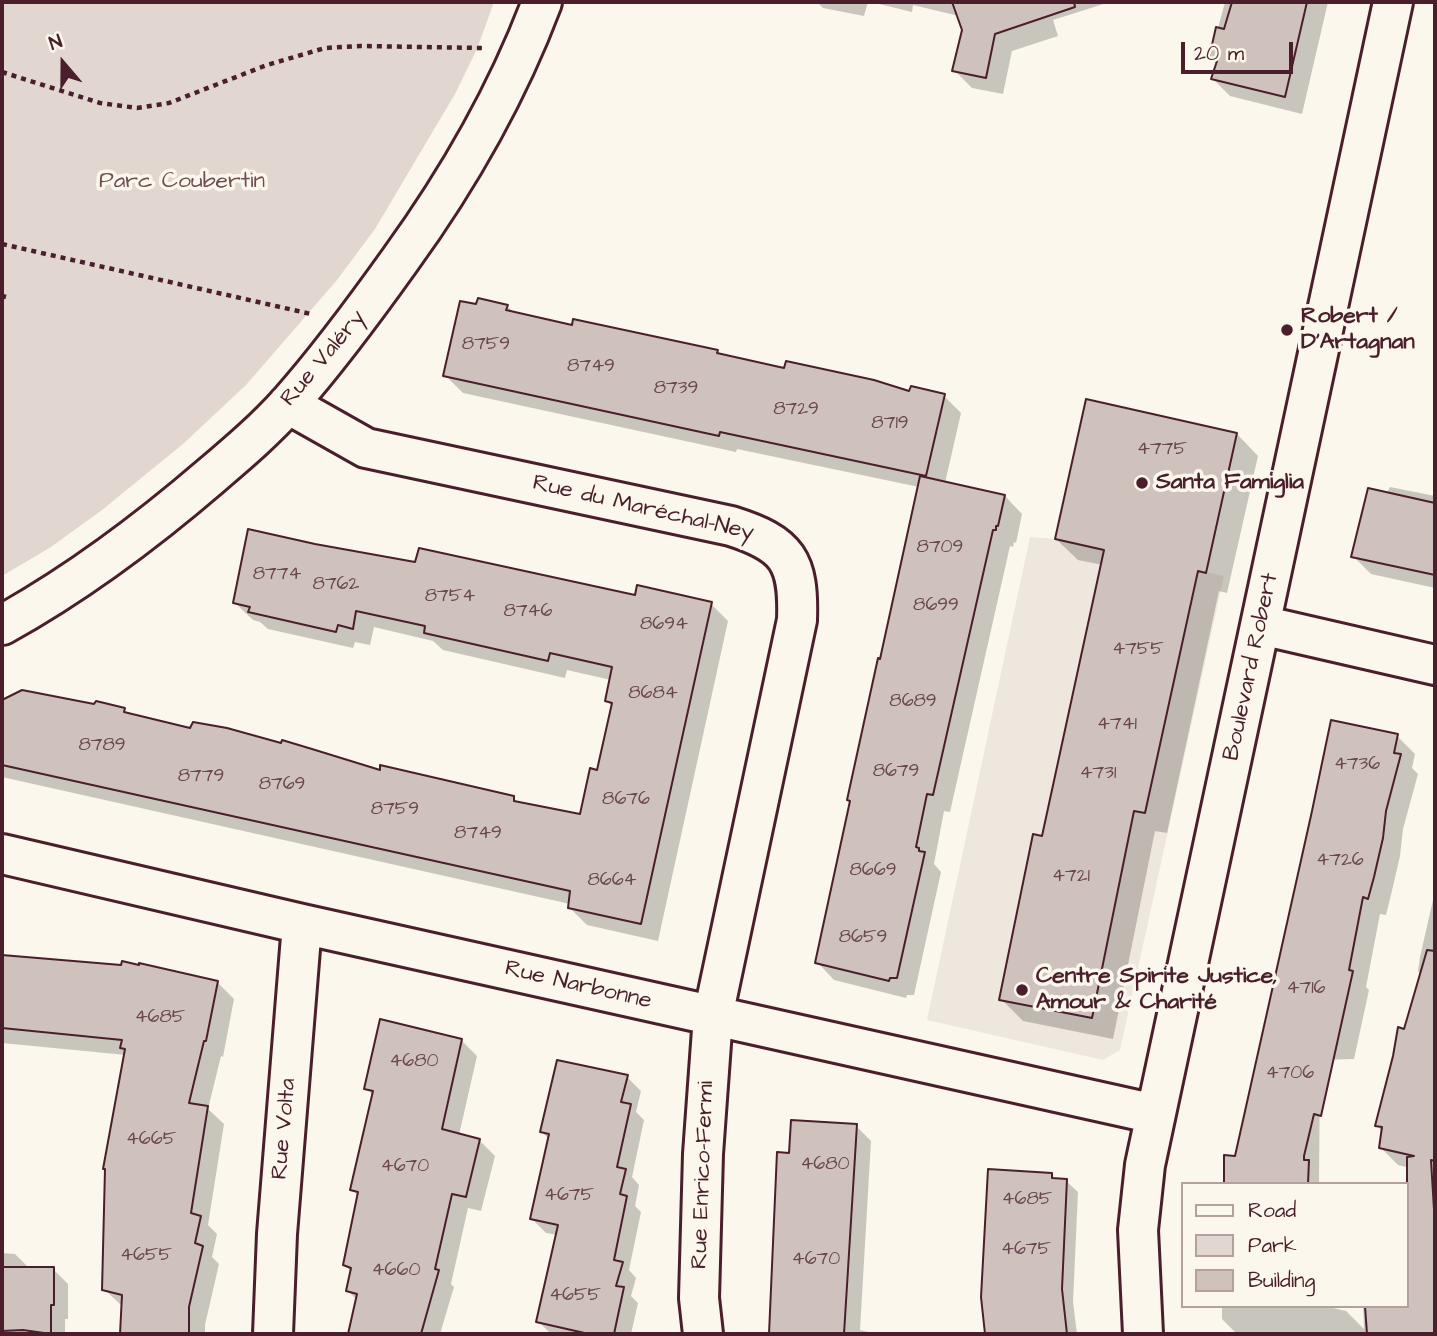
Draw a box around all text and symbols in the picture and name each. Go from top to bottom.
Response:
north arrow [28,28,98,98]
text: N [45,28,66,58]
scale bar [1185,28,1297,72]
text: 20 m [1194,39,1244,68]
park label: Parc Coubertin [99,168,265,196]
place label: Robert / D'Artagnan [1301,303,1415,357]
street label: Rue Valéry [276,305,372,413]
marker: Robert / D'Artagnan [1279,322,1295,338]
house number: 8759 [462,334,510,356]
house number: 8749 [567,356,615,378]
house number: 8739 [654,378,698,400]
house number: 8729 [773,399,819,421]
house number: 8719 [871,413,909,435]
house number: 4775 [1137,439,1187,461]
place label: Santa Famiglia [1156,469,1304,497]
street label: Rue du Maréchal-Ney [530,470,756,548]
marker: Santa Famiglia [1134,475,1150,491]
house number: 8709 [917,537,963,559]
house number: 8774 [253,564,301,586]
street label: Boulevard Robert [1219,571,1285,763]
house number: 8762 [313,574,359,596]
house number: 8754 [425,586,475,608]
house number: 8699 [913,595,959,617]
house number: 8746 [504,601,552,623]
house number: 8694 [640,614,688,636]
house number: 4755 [1112,639,1164,661]
house number: 8684 [628,683,678,705]
house number: 8689 [889,691,937,713]
house number: 4741 [1097,714,1137,736]
house number: 8789 [78,735,126,757]
house number: 4736 [1334,754,1380,776]
house number: 8679 [873,761,919,783]
house number: 4731 [1080,763,1116,785]
house number: 8779 [178,766,224,788]
house number: 8769 [259,774,305,796]
house number: 8676 [602,789,650,811]
house number: 8759 [371,799,419,821]
house number: 8749 [454,823,502,845]
house number: 4726 [1316,850,1364,872]
house number: 8669 [850,860,896,882]
house number: 4721 [1052,866,1090,888]
house number: 8664 [587,870,637,892]
house number: 8659 [839,927,887,949]
street label: Rue Narbonne [502,956,654,1016]
place label: Centre Spirite Justice, Amour & Charité [1036,963,1277,1017]
house number: 4716 [1287,978,1325,1000]
marker: Centre Spirite Justice, Amour & Charité [1014,982,1030,998]
house number: 4685 [135,1007,185,1029]
house number: 4680 [389,1051,439,1073]
house number: 4706 [1266,1063,1314,1085]
street label: Rue Volta [267,1077,303,1181]
street label: Rue Enrico-Fermi [687,1081,721,1269]
house number: 4665 [126,1129,176,1151]
house number: 4680 [800,1154,850,1176]
house number: 4670 [381,1156,429,1178]
legend [1182,1182,1409,1308]
house number: 4675 [544,1185,594,1207]
house number: 4685 [1002,1189,1052,1211]
text: Road [1248,1196,1296,1225]
text: Park [1248,1231,1297,1260]
house number: 4675 [1001,1239,1051,1261]
house number: 4655 [120,1245,172,1267]
house number: 4670 [792,1249,840,1271]
house number: 4660 [372,1260,420,1282]
text: Building [1248,1266,1315,1295]
house number: 4655 [549,1285,601,1307]

